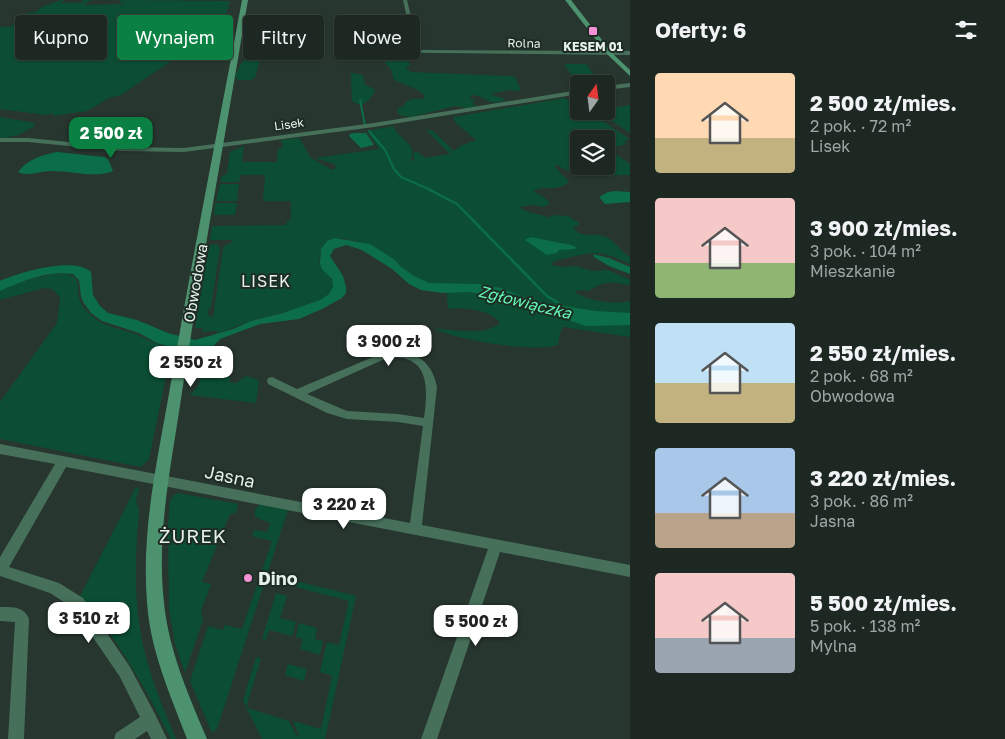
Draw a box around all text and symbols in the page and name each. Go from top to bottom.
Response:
chip: Kupno [15,15,107,60]
chip: Wynajem [117,15,233,60]
chip: Filtry [243,15,324,60]
chip: Nowe [334,15,420,60]
icon: filters [952,16,980,44]
text: Oferty: 6 [655,17,746,43]
marker: KESEM 01 [587,25,599,37]
street label: Rolna [507,35,541,51]
place label: KESEM 01 [563,39,623,54]
north arrow [570,75,615,120]
map controls [570,75,615,175]
text: 2 500 zł/mies. [810,90,957,116]
icon: home [695,93,755,153]
street label: Lisek [273,114,305,134]
pin: 2 500 zł [59,116,163,159]
text: 2 pok. · 72 m² [810,116,911,136]
text: 2 500 zł [80,123,142,143]
button: layers [570,130,615,175]
text: Lisek [810,136,850,156]
text: 3 900 zł/mies. [810,215,958,241]
icon: home [695,218,755,278]
text: 3 pok. · 104 m² [810,241,921,261]
street label: Obwodowa [179,242,211,324]
text: Mieszkanie [810,261,895,281]
district label: LISEK [241,271,291,291]
water label: Zgłowiączka [477,281,574,323]
pin: 3 900 zł [337,324,441,367]
text: 3 900 zł [358,331,420,351]
text: 2 550 zł/mies. [810,340,956,366]
icon: home [695,343,755,403]
pin: 2 550 zł [139,346,243,388]
text: 2 550 zł [160,352,222,372]
text: 2 pok. · 68 m² [810,366,913,386]
text: Obwodowa [810,386,895,406]
street label: Jasna [203,460,257,492]
text: 3 220 zł/mies. [810,465,956,491]
icon: home [695,468,755,528]
pin: 3 220 zł [292,488,396,530]
text: 3 pok. · 86 m² [810,491,913,511]
text: 3 220 zł [313,494,375,514]
text: Jasna [810,511,855,531]
district label: ŻUREK [159,524,227,547]
place label: Dino [258,567,298,589]
marker: Dino [242,572,254,584]
text: 5 500 zł/mies. [810,590,957,616]
icon: home [695,593,755,653]
pin: 3 510 zł [37,602,141,644]
pin: 5 500 zł [424,604,528,647]
text: 3 510 zł [59,608,119,628]
text: 5 500 zł [445,611,507,631]
text: 5 pok. · 138 m² [810,616,920,636]
text: Mylna [810,636,857,656]

